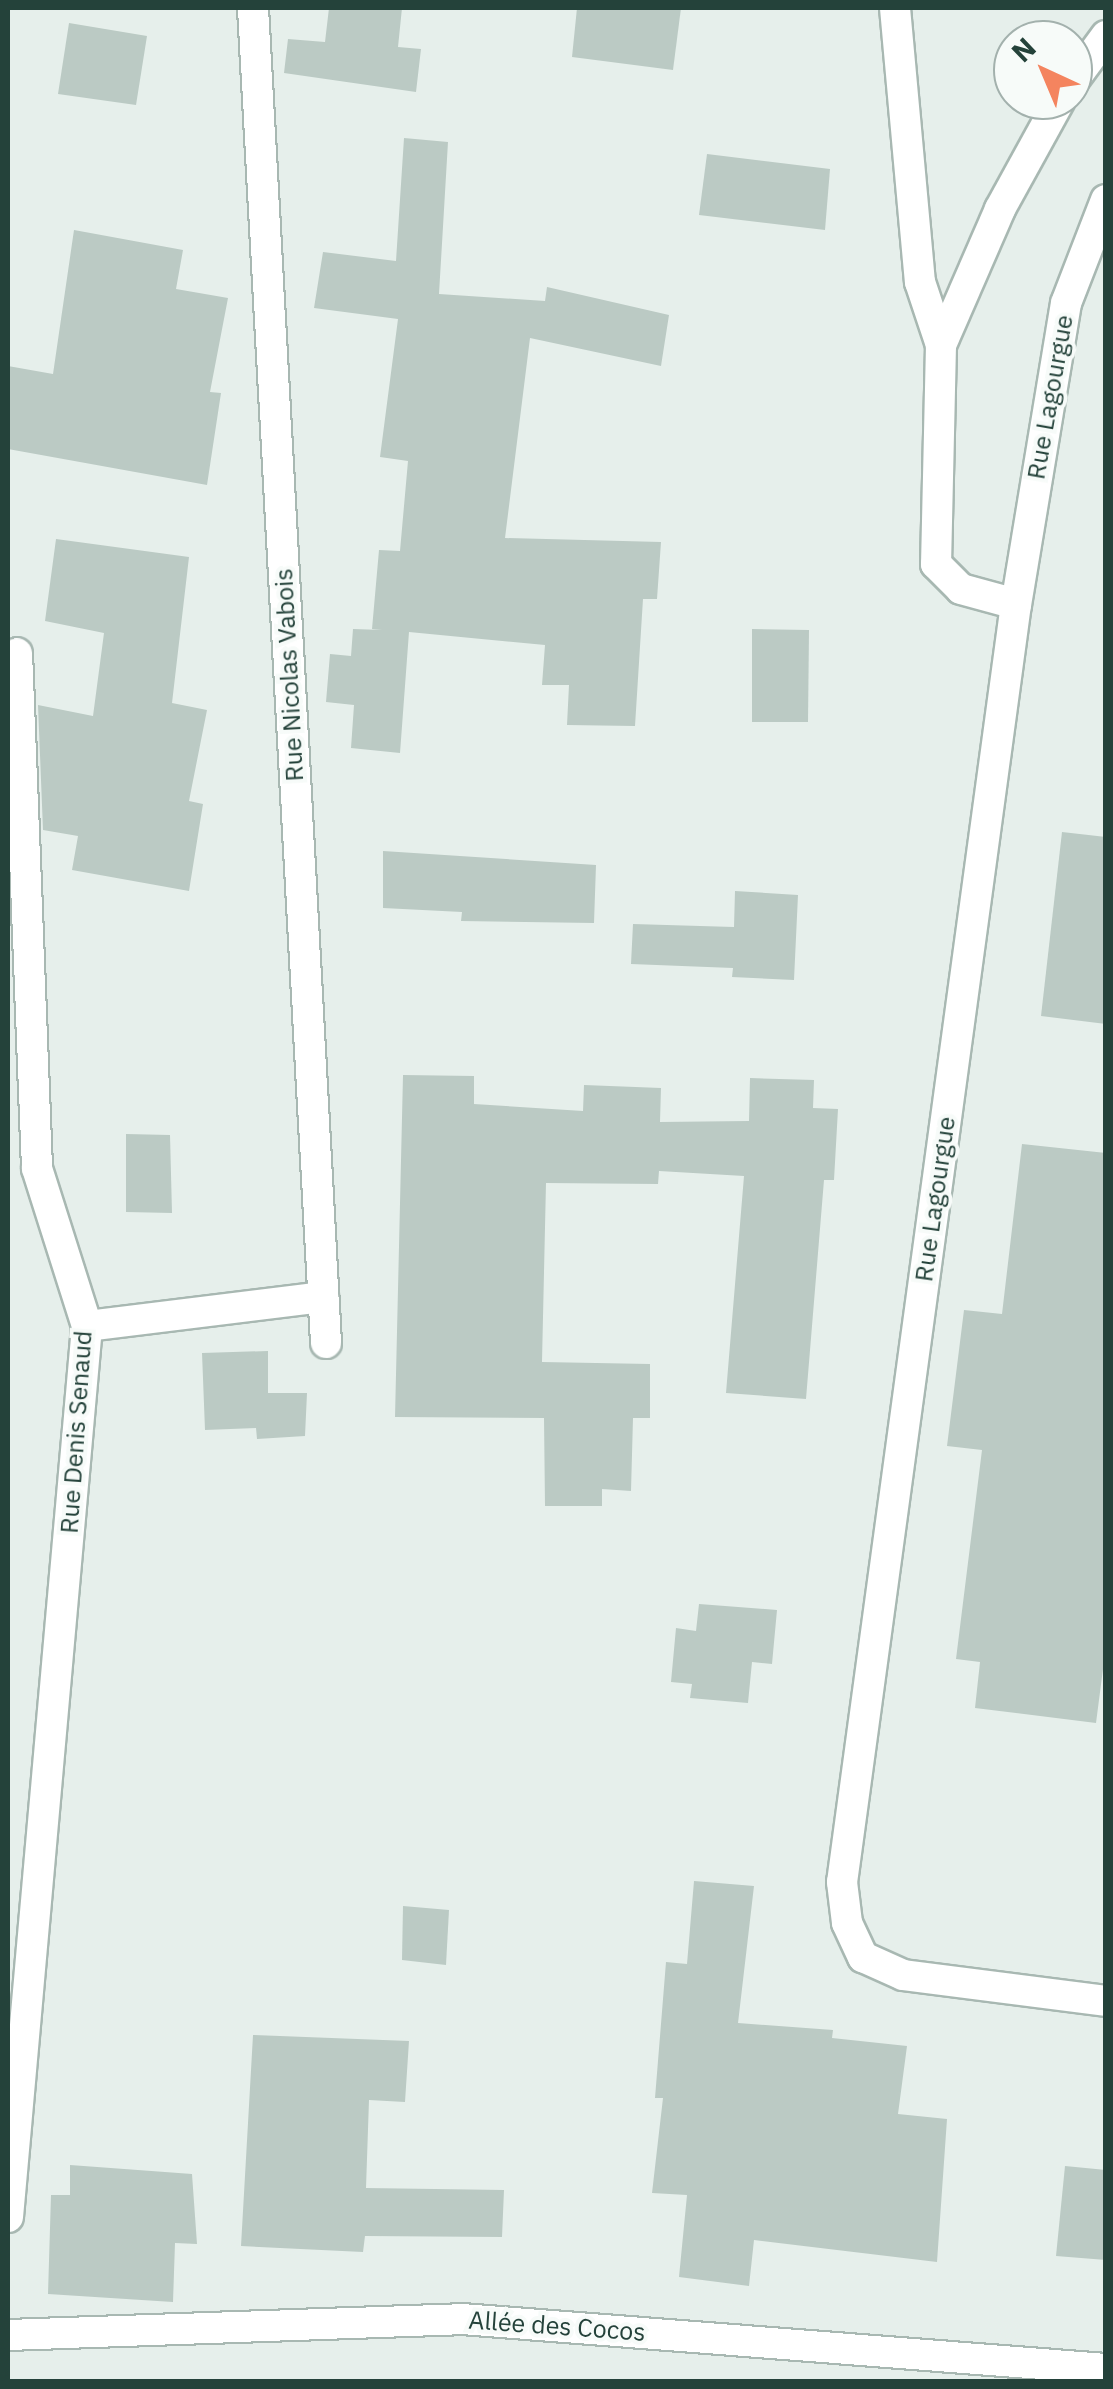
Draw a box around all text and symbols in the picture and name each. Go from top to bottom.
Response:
north arrow [993,20,1093,120]
text: N [1003,29,1043,70]
street label: Rue Lagourgue [1021,312,1079,482]
street label: Rue Nicolas Vabois [268,568,310,782]
street label: Rue Lagourgue [909,1114,961,1284]
street label: Rue Denis Senaud [54,1330,98,1534]
street label: Allée des Cocos [468,2305,646,2347]

